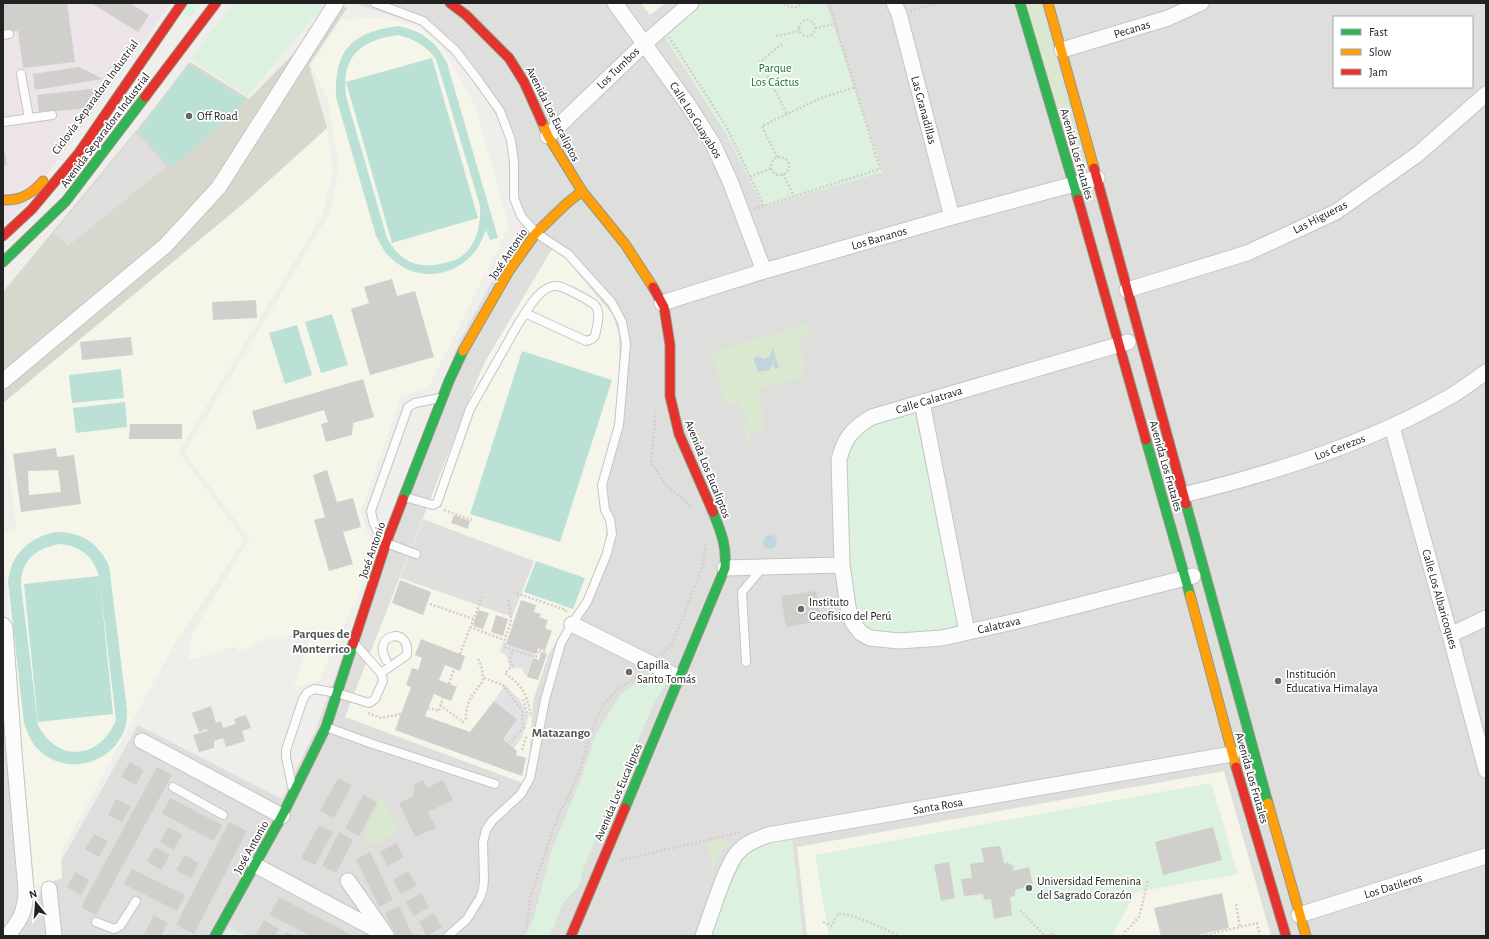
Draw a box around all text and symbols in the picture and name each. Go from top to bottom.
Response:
legend [1333,16,1473,88]
street label: Pecanas [1112,18,1152,40]
text: Fast [1369,26,1388,38]
street label: Ciclovía Separadora Industrial [50,38,140,156]
street label: Los Tumbos [594,45,642,91]
text: Slow [1369,46,1391,58]
park label: Parque Los Cáctus [751,62,799,88]
street label: Avenida Los Eucaliptos [524,65,582,163]
text: Jam [1369,66,1388,78]
street label: Avenida Separadora Industrial [58,70,152,190]
street label: Las Granadillas [909,75,939,145]
street label: Calle Los Guayabos [667,80,724,161]
street label: Avenida Los Frutales [1058,107,1096,201]
place label: Off Road [197,110,238,122]
marker: Off Road [184,111,194,121]
street label: Las Higueras [1291,198,1349,236]
street label: Los Bananos [850,224,908,252]
street label: José Antonio [487,226,529,282]
street label: Calle Calatrava [894,384,964,416]
street label: Avenida Los Eucaliptos [683,418,733,520]
street label: Avenida Los Frutales [1147,419,1185,513]
street label: Los Cerezos [1313,432,1367,462]
street label: José Antonio [357,520,387,580]
street label: Calle Los Albaricoques [1420,548,1460,650]
place label: Instituto Geofísico del Perú [809,596,891,622]
marker: Instituto Geofísico del Perú [796,604,806,614]
street label: Calatrava [976,614,1022,636]
district label: Parques de Monterrico [292,628,350,656]
place label: Capilla Santo Tomás [637,659,696,685]
marker: Capilla Santo Tomás [624,667,634,677]
place label: Institución Educativa Himalaya [1286,668,1379,695]
marker: Institución Educativa Himalaya [1273,676,1283,686]
district label: Matazango [532,727,591,740]
street label: Avenida Los Frutales [1233,731,1271,825]
street label: Avenida Los Eucaliptos [592,741,644,843]
street label: Santa Rosa [912,796,964,816]
street label: José Antonio [232,818,271,876]
street label: Los Datileros [1363,872,1423,900]
place label: Universidad Femenina del Sagrado Corazón [1037,875,1142,901]
north arrow [16,883,56,923]
marker: Universidad Femenina del Sagrado Corazón [1024,883,1034,893]
text: N [28,888,38,900]

